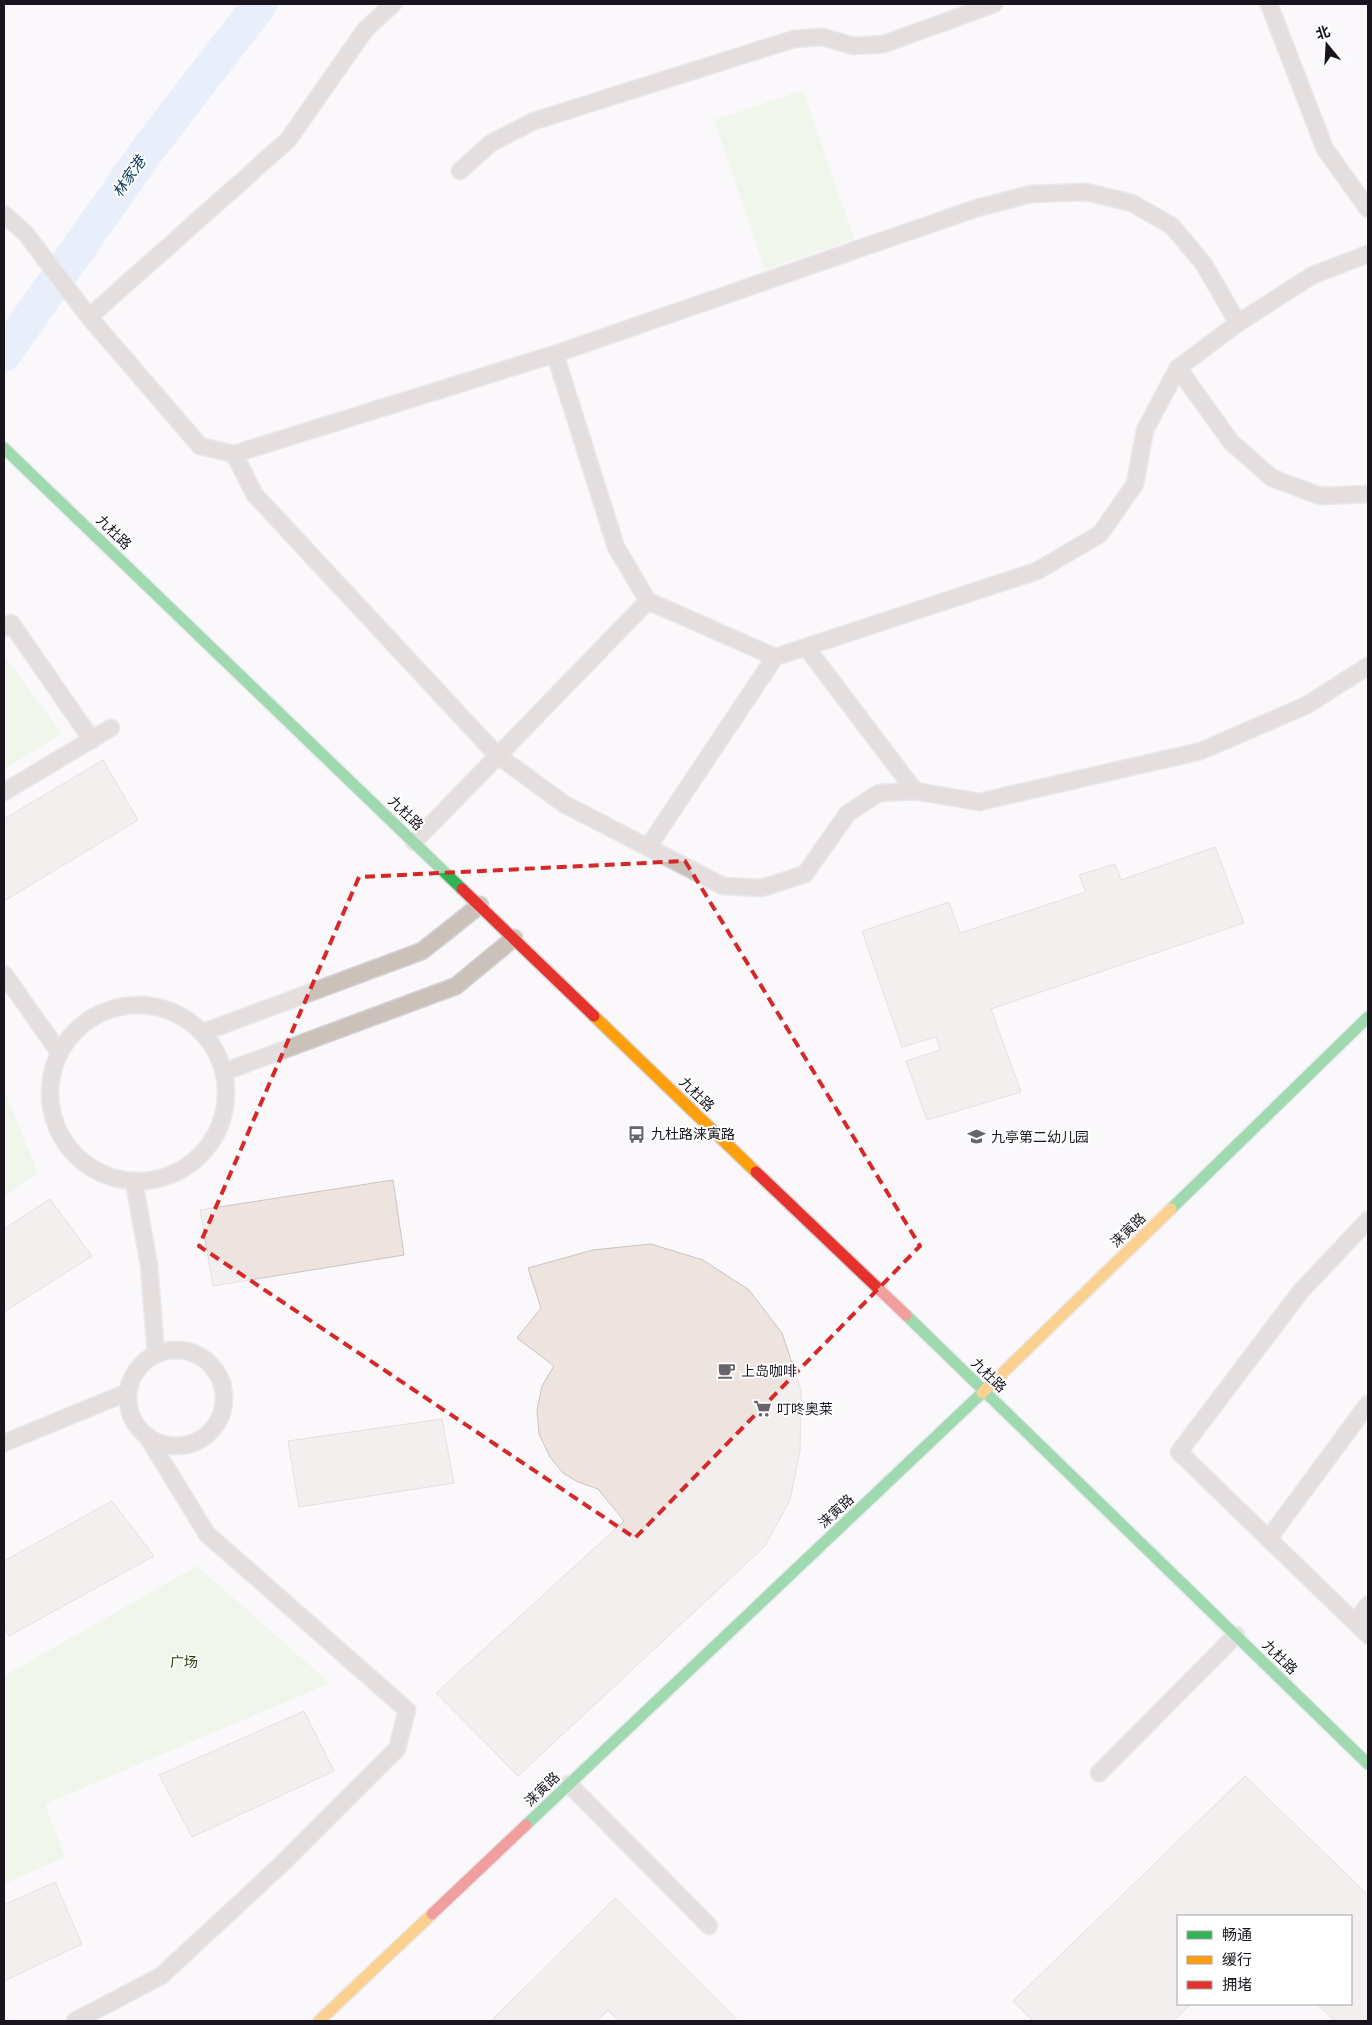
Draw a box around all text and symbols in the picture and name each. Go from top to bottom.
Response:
north arrow [1302,20,1352,70]
text: 北 [1314,23,1332,42]
water label: 林家港 [109,152,150,201]
street label: 九杜路 [93,512,135,552]
street label: 九杜路 [385,793,427,833]
street label: 九杜路 [676,1074,718,1114]
bus stop icon: 九杜路涞寅路 [627,1124,647,1144]
place label: 九杜路涞寅路 [651,1126,735,1142]
school or university icon: 九亭第二幼儿园 [967,1127,987,1147]
place label: 九亭第二幼儿园 [991,1129,1089,1145]
street label: 涞寅路 [1107,1210,1149,1250]
street label: 九杜路 [968,1355,1010,1395]
cafe icon: 上岛咖啡 [717,1361,737,1381]
place label: 上岛咖啡 [741,1363,797,1379]
supermarket icon: 叮咚奥莱 [753,1399,773,1419]
place label: 叮咚奥莱 [777,1401,833,1417]
street label: 涞寅路 [815,1491,857,1531]
street label: 九杜路 [1259,1637,1301,1677]
park label: 广场 [170,1654,198,1670]
street label: 涞寅路 [521,1769,563,1809]
legend [1177,1915,1352,2005]
text: 畅通 [1222,1926,1252,1944]
text: 缓行 [1222,1951,1252,1969]
text: 拥堵 [1222,1976,1252,1994]

